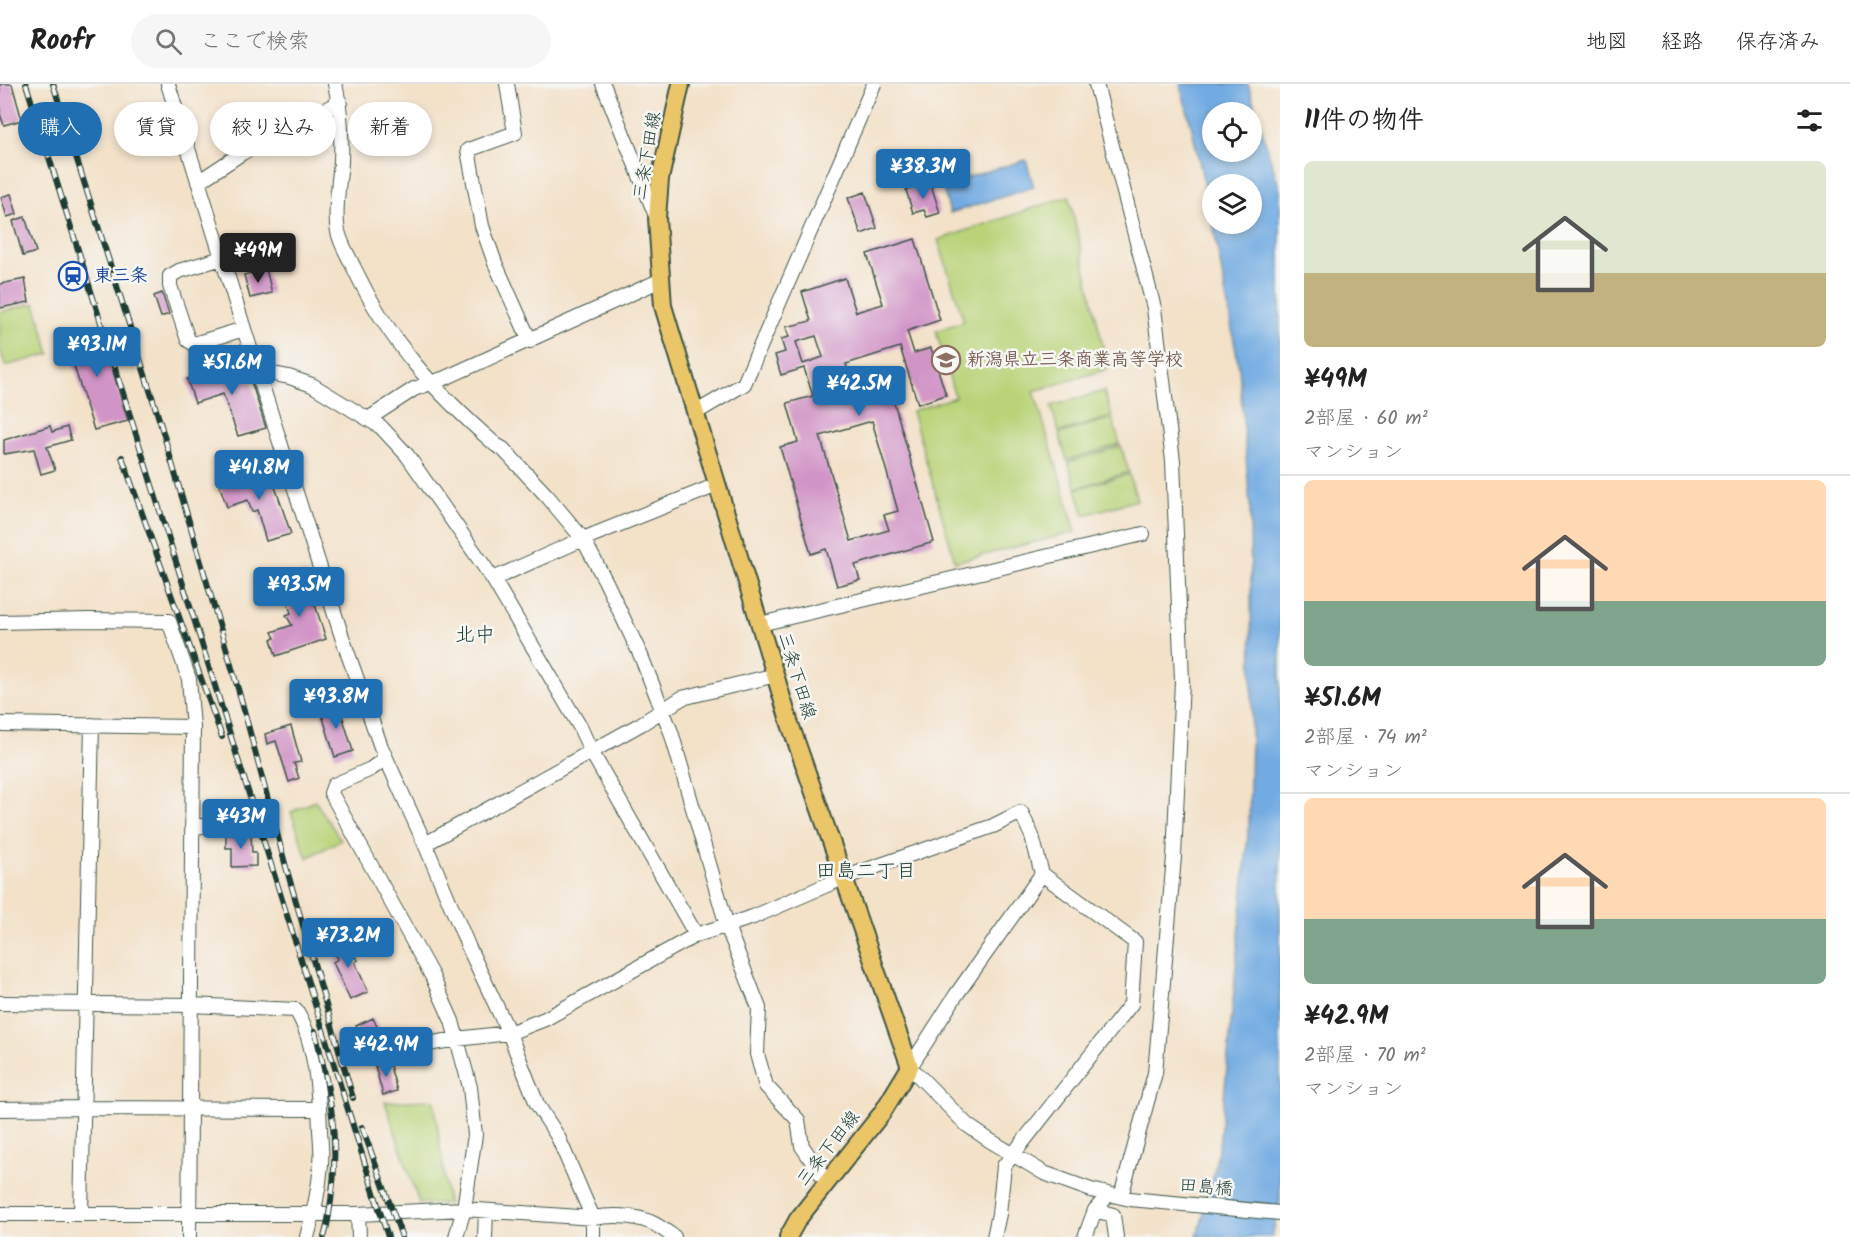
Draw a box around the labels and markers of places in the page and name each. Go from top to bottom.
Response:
pin: ¥38.3M [874,149,972,200]
pin: ¥49M [222,233,294,284]
station icon: 東三条 [57,260,89,292]
place label: 東三条 [94,262,148,291]
pin: ¥93.1M [48,327,146,378]
school or university icon: 新潟県立三条商業高等学校 [930,344,962,376]
pin: ¥51.6M [183,345,281,396]
place label: 新潟県立三条商業高等学校 [967,346,1183,375]
pin: ¥42.5M [810,366,908,417]
pin: ¥41.8M [210,450,308,501]
pin: ¥93.5M [250,567,348,618]
pin: ¥93.8M [287,679,385,730]
pin: ¥43M [205,799,277,850]
pin: ¥73.2M [299,918,397,969]
pin: ¥42.9M [337,1027,435,1078]

